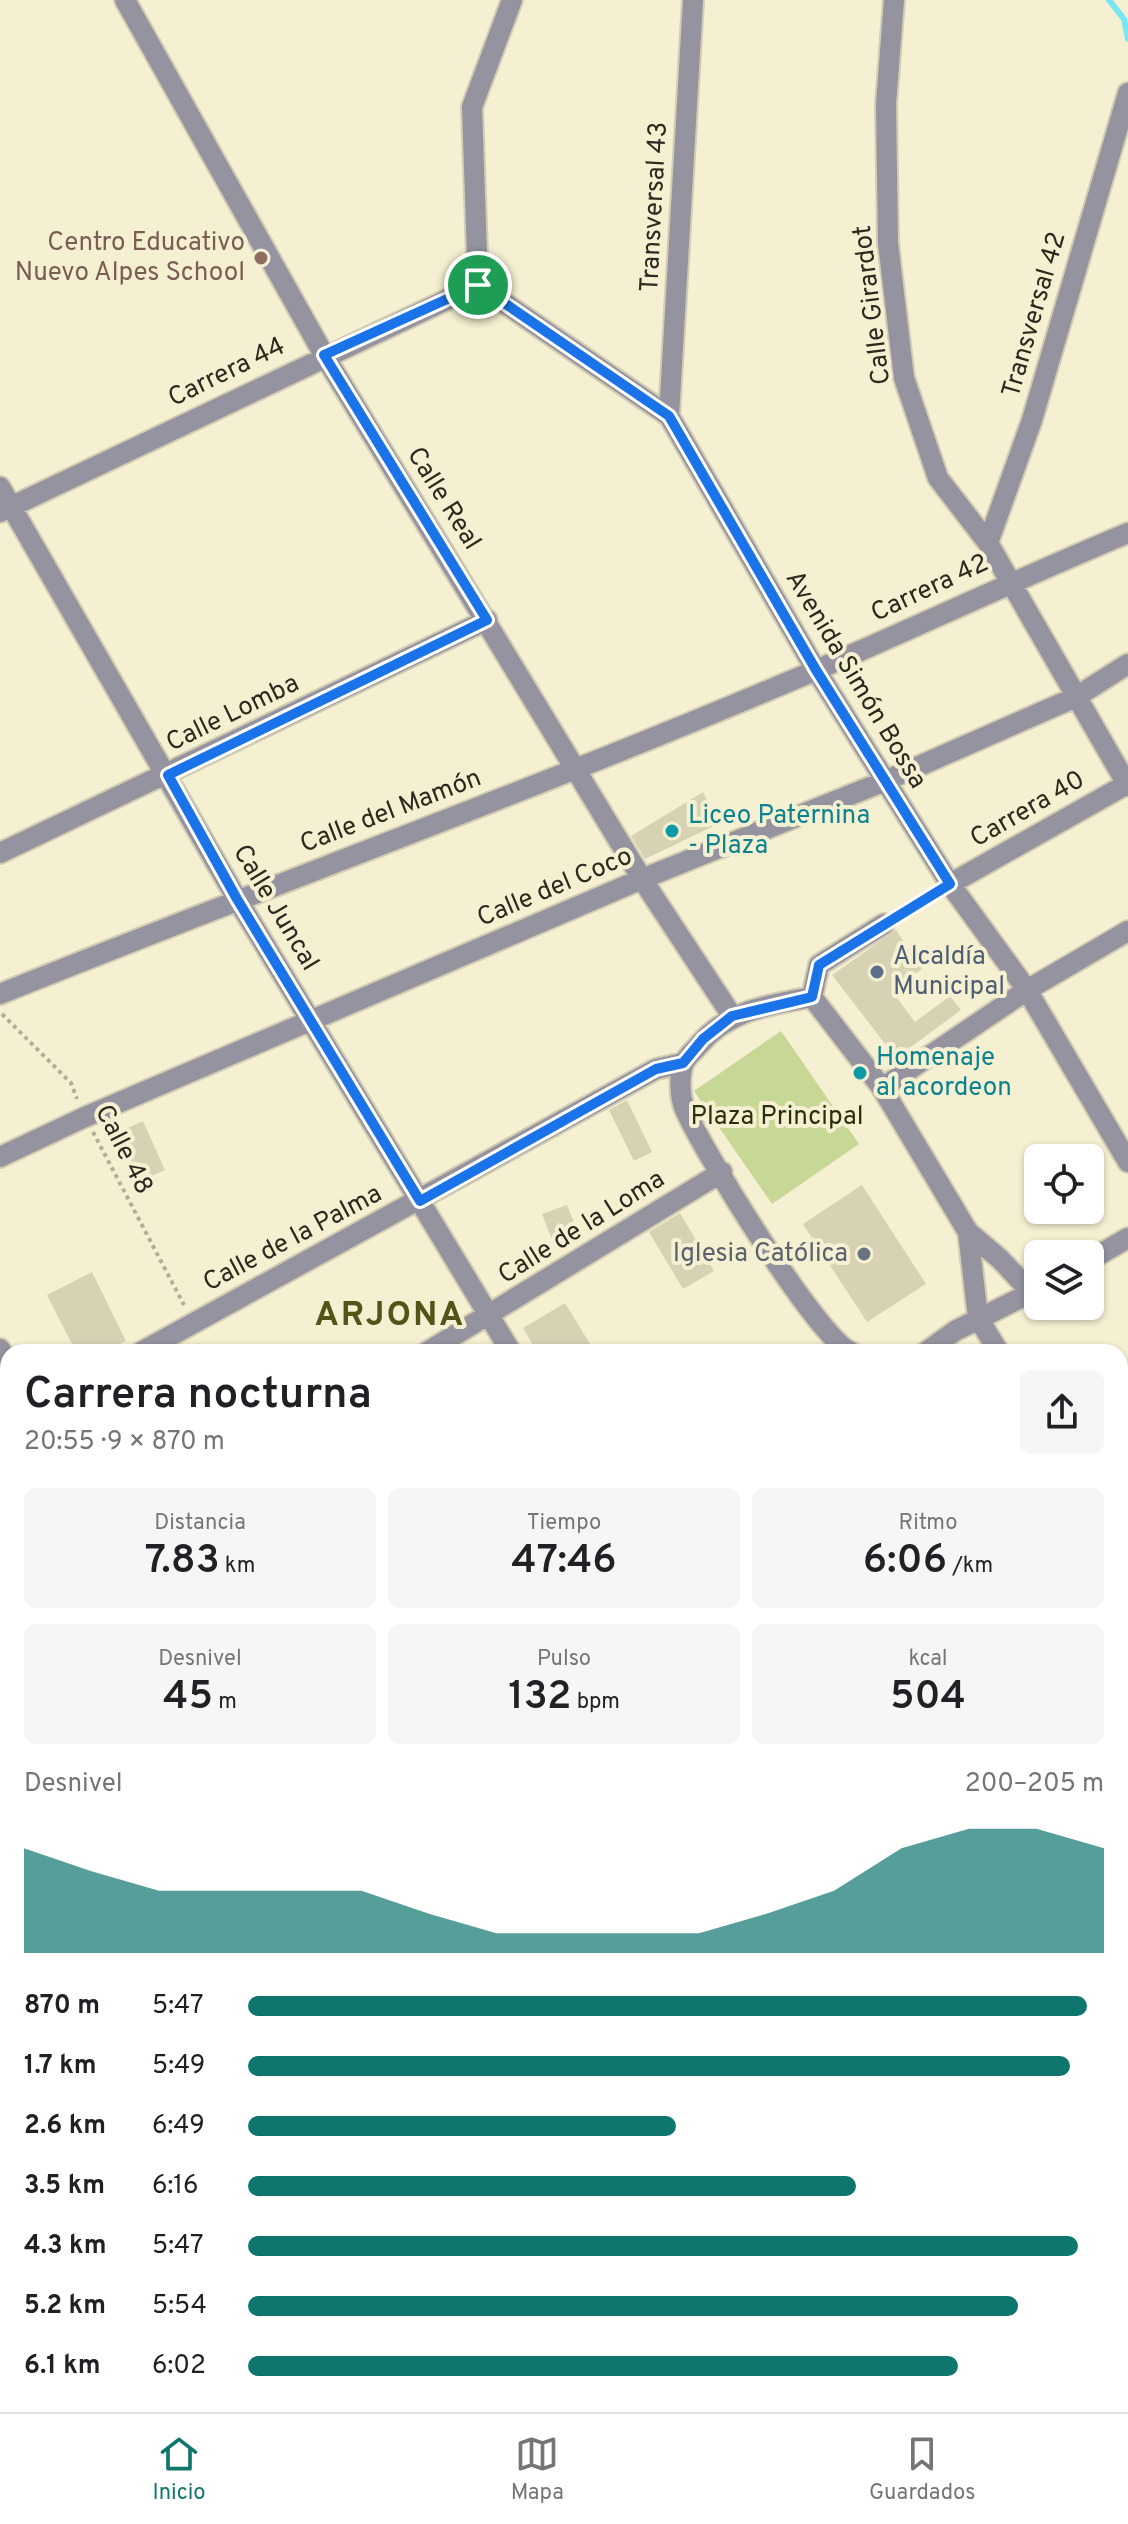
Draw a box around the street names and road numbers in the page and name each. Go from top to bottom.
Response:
street label: Transversal 43 [634,121,676,293]
street label: Calle Girardot [847,223,899,387]
street label: Transversal 42 [996,228,1074,402]
street label: Carrera 44 [163,331,291,415]
street label: Calle Real [398,441,488,557]
street label: Carrera 42 [866,547,994,631]
street label: Avenida Simón Bossa [777,565,933,795]
street label: Calle Lomba [161,668,305,760]
street label: Calle del Mamón [296,762,486,862]
street label: Carrera 40 [965,764,1091,856]
street label: Calle Juncal [224,839,326,977]
street label: Calle del Coco [472,841,638,935]
street label: Calle 48 [86,1100,160,1200]
street label: Calle de la Loma [493,1164,671,1292]
street label: Calle de la Palma [198,1178,388,1300]

